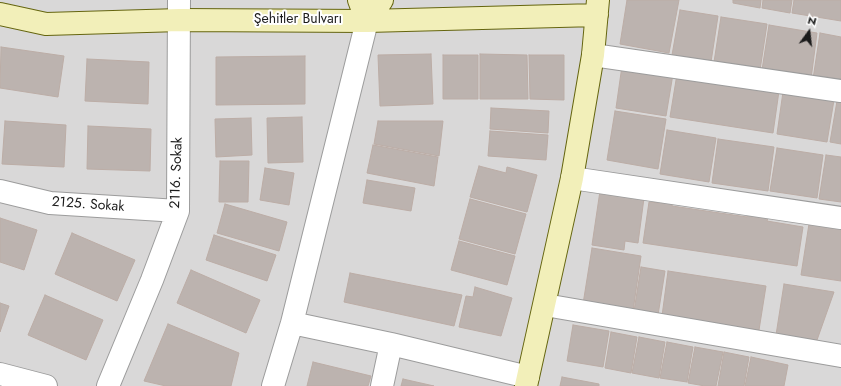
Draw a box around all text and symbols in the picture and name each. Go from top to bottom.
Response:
street label: Şehitler Bulvarı [254,12,342,28]
north arrow [789,12,829,52]
text: N [806,12,818,29]
street label: 2116. Sokak [167,137,187,209]
street label: 2125. Sokak [51,194,125,216]

